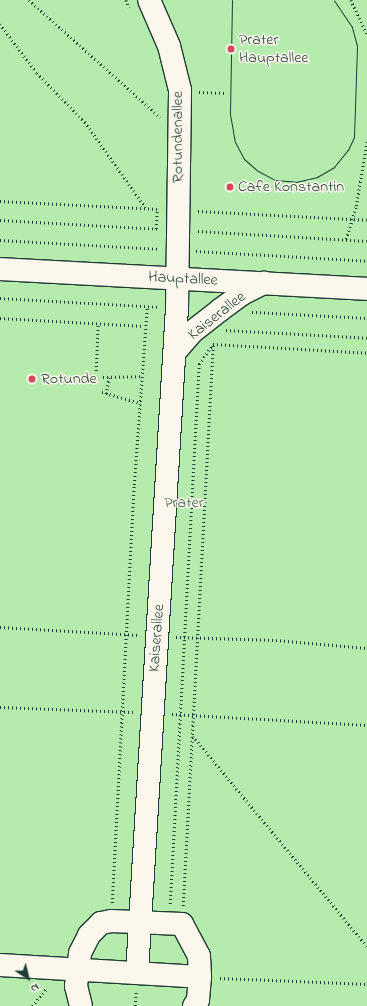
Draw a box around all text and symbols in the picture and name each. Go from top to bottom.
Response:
place label: Prater Hauptallee [239,30,308,68]
marker: Prater Hauptallee [226,44,236,54]
street label: Rotundenallee [168,91,188,183]
place label: Cafe Konstantin [238,177,344,197]
marker: Cafe Konstantin [225,182,235,192]
street label: Hauptallee [148,268,218,290]
street label: Kaiserallee [184,288,250,344]
place label: Rotunde [41,369,97,389]
marker: Rotunde [26,373,38,385]
park label: Prater [164,493,204,513]
street label: Kaiserallee [145,603,169,673]
north arrow [8,958,48,998]
text: N [27,979,43,997]

